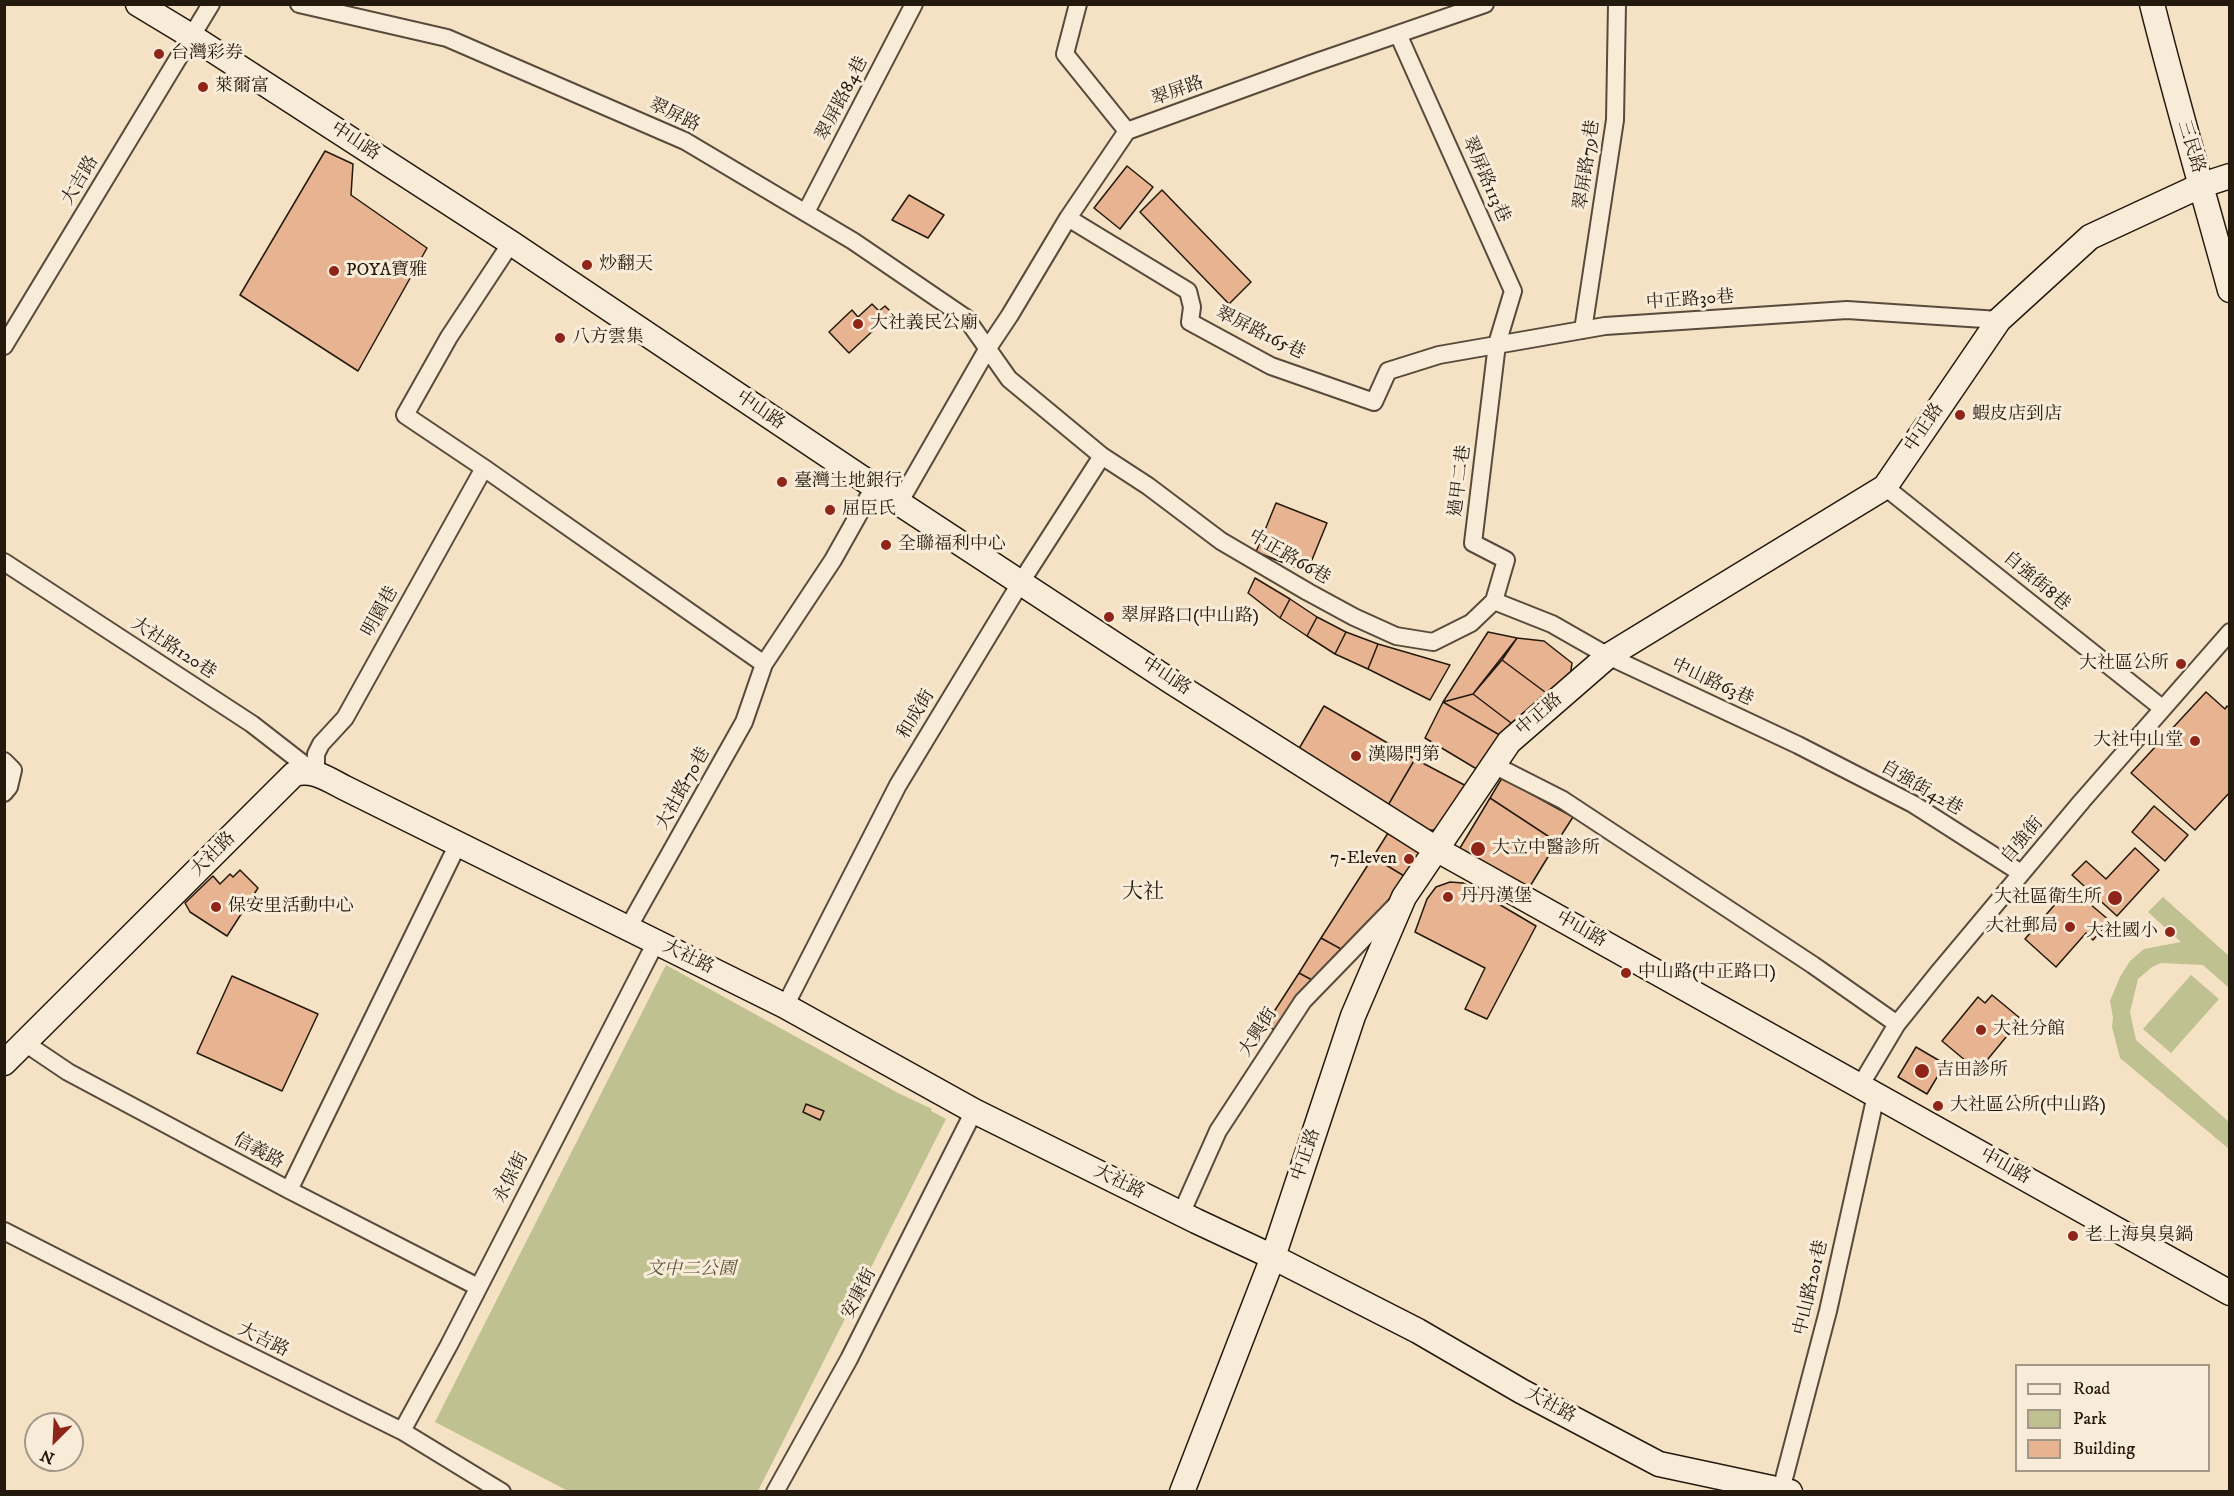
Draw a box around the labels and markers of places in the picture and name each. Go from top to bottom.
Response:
place label: 台灣彩券 [171,43,243,65]
marker: 台灣彩券 [152,47,166,61]
place label: 萊爾富 [215,76,269,98]
marker: 萊爾富 [196,80,210,94]
place label: 炒翻天 [599,254,653,276]
marker: 炒翻天 [580,258,594,272]
place label: POYA寶雅 [346,260,427,282]
marker: POYA寶雅 [327,264,341,278]
place label: 大社義民公廟 [870,313,978,335]
marker: 大社義民公廟 [851,317,865,331]
place label: 八方雲集 [572,327,644,349]
marker: 八方雲集 [553,331,567,345]
place label: 蝦皮店到店 [1972,404,2062,426]
marker: 蝦皮店到店 [1953,408,1967,422]
place label: 臺灣土地銀行 [794,471,902,493]
marker: 臺灣土地銀行 [775,475,789,489]
place label: 屈臣氏 [842,499,896,521]
marker: 屈臣氏 [823,503,837,517]
place label: 全聯福利中心 [898,534,1006,556]
marker: 全聯福利中心 [879,538,893,552]
place label: 翠屏路口(中山路) [1121,606,1259,628]
marker: 翠屏路口(中山路) [1102,610,1116,624]
place label: 大社區公所 [2079,653,2169,675]
marker: 大社區公所 [2174,657,2188,671]
place label: 大社中山堂 [2093,730,2183,752]
marker: 大社中山堂 [2188,734,2202,748]
place label: 漢陽門第 [1368,745,1440,767]
marker: 漢陽門第 [1349,749,1363,763]
place label: 大立中醫診所 [1492,838,1600,860]
marker: 大立中醫診所 [1469,840,1487,858]
place label: 7-Eleven [1330,848,1397,870]
marker: 7-Eleven [1402,852,1416,866]
place label: 丹丹漢堡 [1460,886,1532,908]
place label: 大社區衛生所 [1994,887,2102,909]
marker: 大社區衛生所 [2106,889,2124,907]
marker: 丹丹漢堡 [1441,890,1455,904]
place label: 保安里活動中心 [228,896,354,918]
marker: 保安里活動中心 [209,900,223,914]
place label: 大社郵局 [1986,916,2058,938]
marker: 大社郵局 [2063,920,2077,934]
place label: 大社國小 [2086,921,2158,943]
marker: 大社國小 [2163,925,2177,939]
place label: 中山路(中正路口) [1638,962,1776,984]
marker: 中山路(中正路口) [1619,966,1633,980]
place label: 大社分館 [1993,1019,2065,1041]
marker: 大社分館 [1974,1023,1988,1037]
place label: 吉田診所 [1936,1060,2008,1082]
marker: 吉田診所 [1913,1062,1931,1080]
place label: 大社區公所(中山路) [1950,1095,2106,1117]
marker: 大社區公所(中山路) [1931,1099,1945,1113]
place label: 老上海臭臭鍋 [2085,1225,2193,1247]
marker: 老上海臭臭鍋 [2066,1229,2080,1243]

